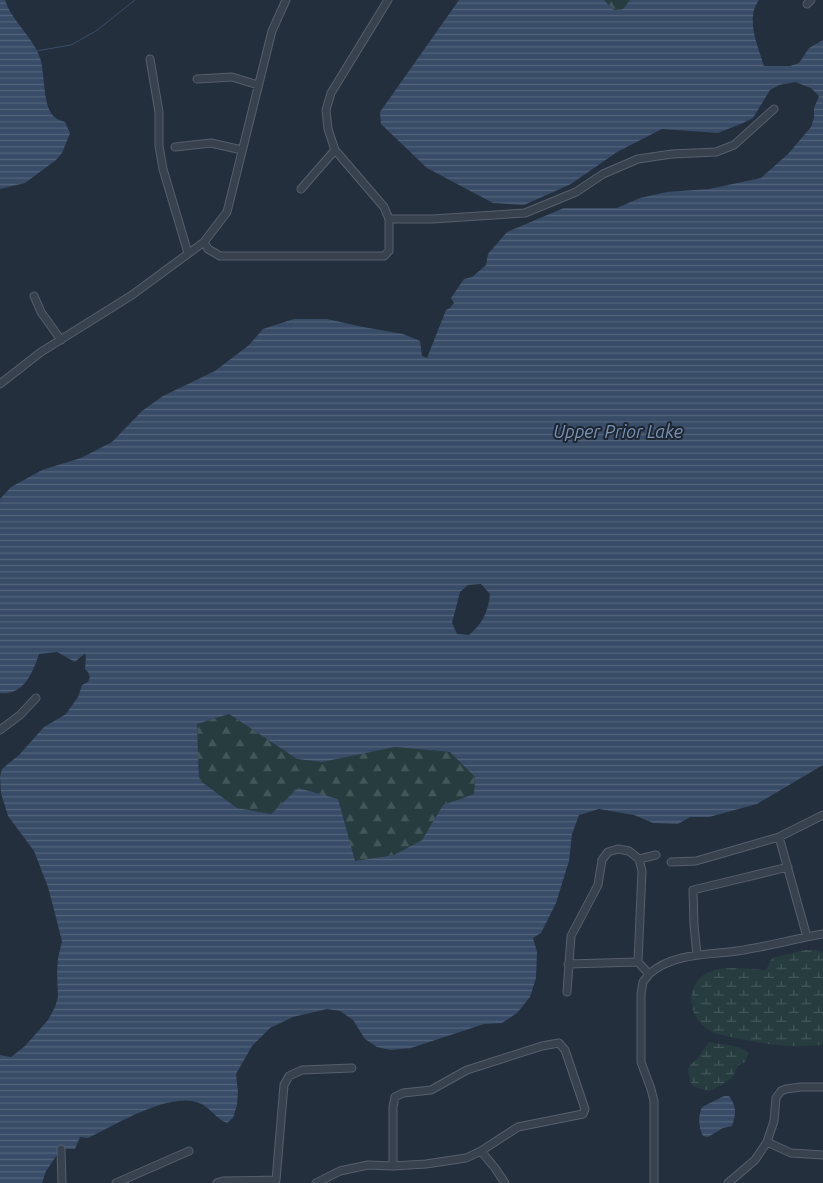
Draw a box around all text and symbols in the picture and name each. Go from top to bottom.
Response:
water label: Upper Prior Lake [553,421,683,441]

